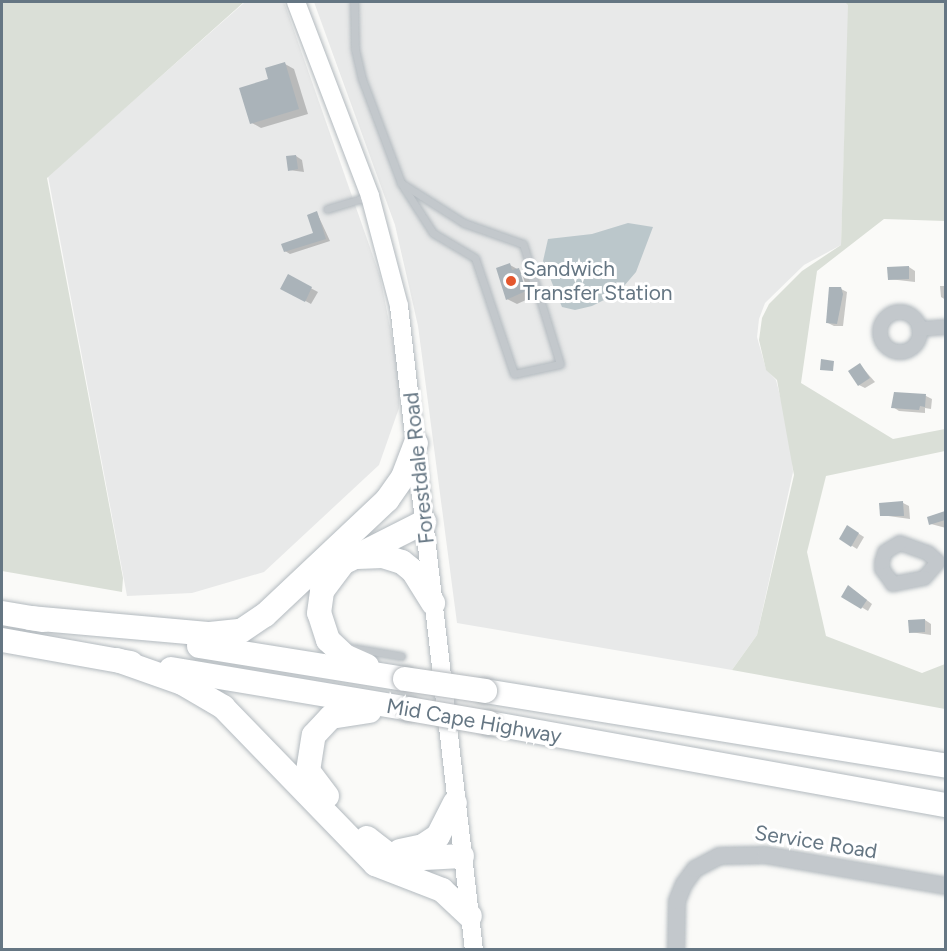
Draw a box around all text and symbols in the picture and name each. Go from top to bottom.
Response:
place label: Sandwich Transfer Station [523,256,673,306]
marker: Sandwich Transfer Station [504,274,518,288]
street label: Forestdale Road [399,391,439,545]
street label: Mid Cape Highway [384,693,564,749]
street label: Service Road [753,820,879,864]

